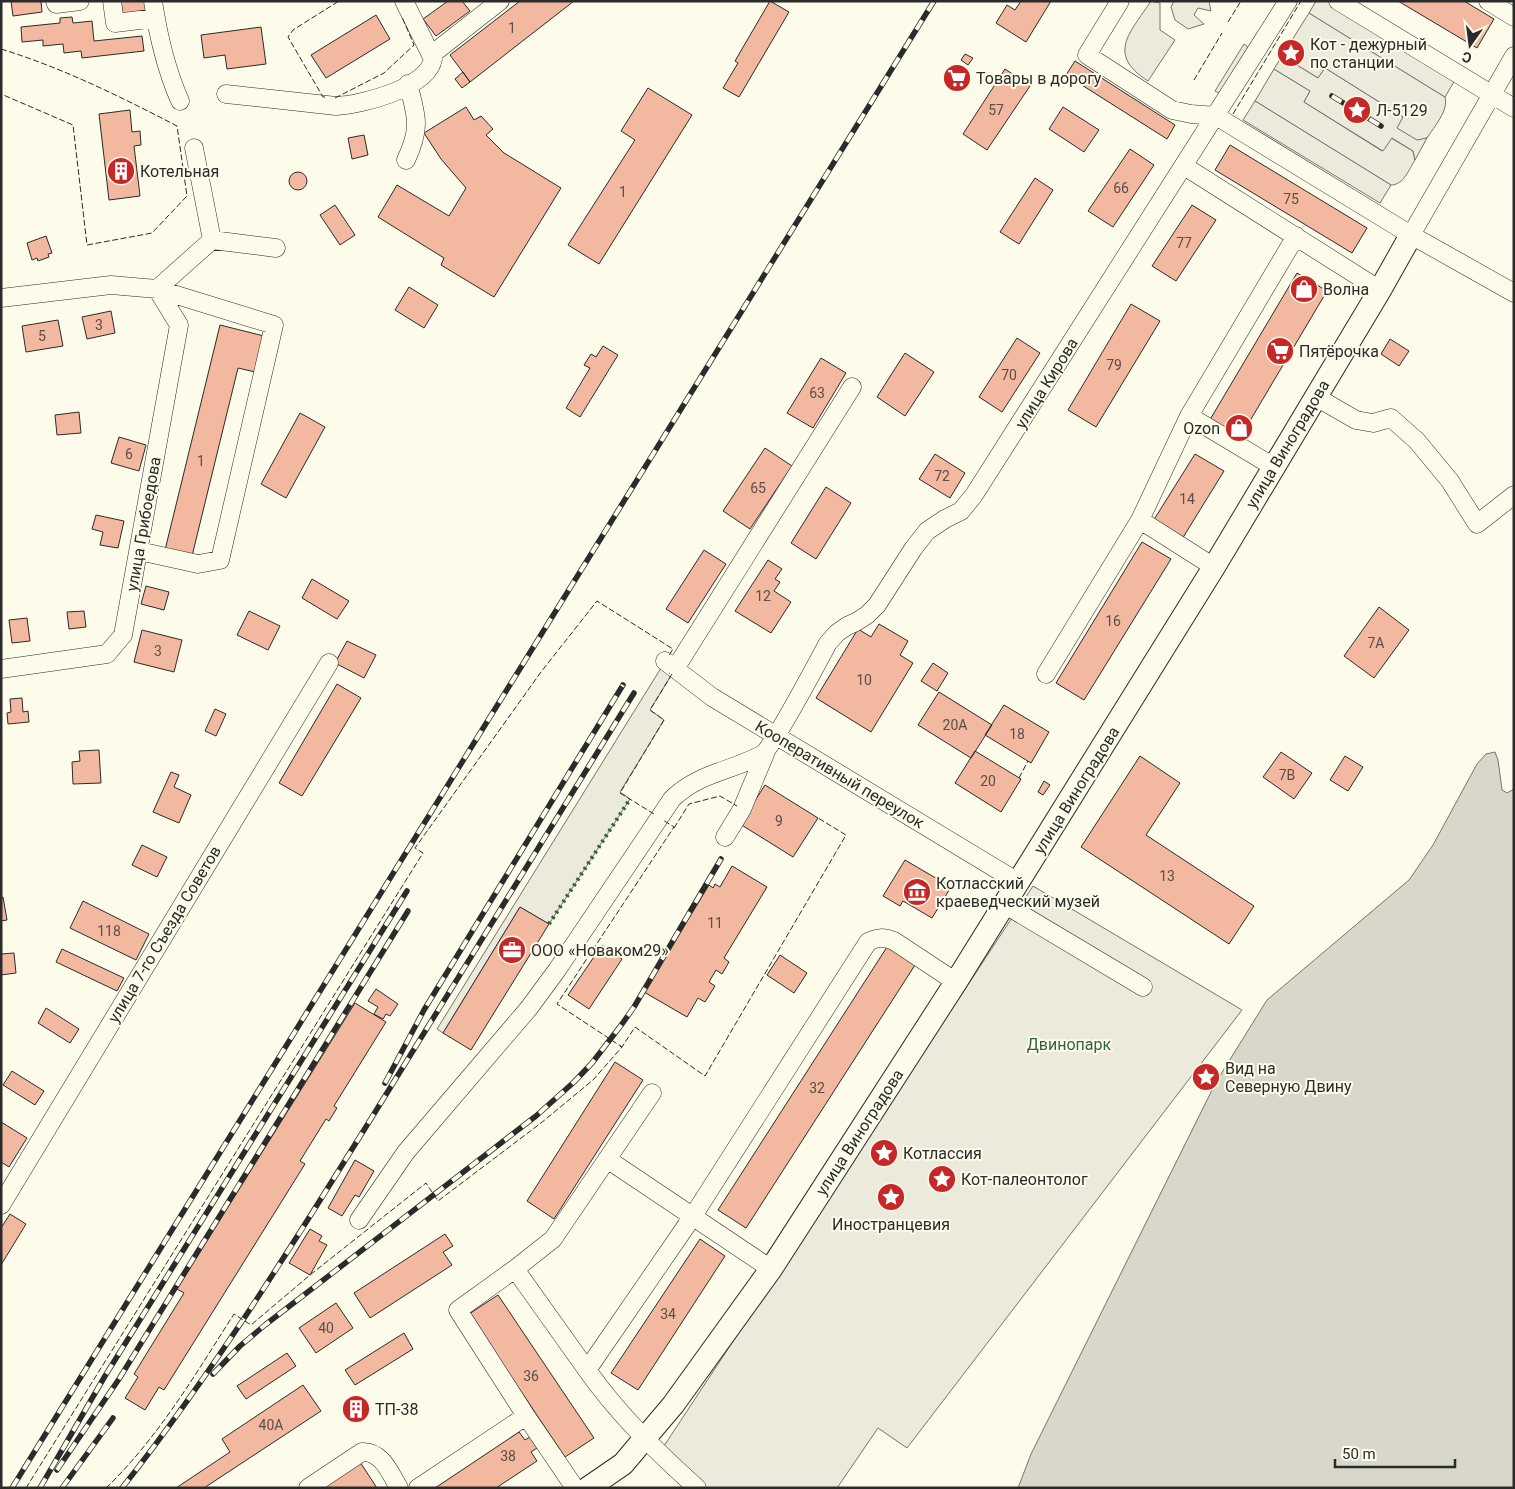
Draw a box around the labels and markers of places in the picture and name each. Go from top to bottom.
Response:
place label: Кот - дежурный по станции [1310,35,1427,72]
place icon: Кот - дежурный по станции [1276,38,1306,68]
supermarket icon: Товары в дорогу [942,63,972,93]
place label: Товары в дорогу [976,69,1102,88]
place icon: Л-5129 [1342,95,1372,125]
place label: Л-5129 [1376,101,1428,120]
building icon: Котельная [106,156,136,186]
place label: Котельная [140,162,219,181]
shop icon: Волна [1289,274,1319,304]
place label: Волна [1323,280,1369,299]
supermarket icon: Пятёрочка [1265,336,1295,366]
place label: Пятёрочка [1299,342,1379,361]
shop icon: Ozon [1224,413,1254,443]
place label: Ozon [1183,419,1220,438]
place label: Котласский краеведческий музей [936,874,1100,911]
museum icon: Котласский краеведческий музей [902,877,932,907]
office icon: ООО «Новаком29» [497,935,527,965]
place label: ООО «Новаком29» [531,941,669,960]
place label: Вид на Северную Двину [1225,1059,1352,1096]
place icon: Вид на Северную Двину [1191,1062,1221,1092]
place icon: Котлассия [869,1138,899,1168]
place label: Котлассия [903,1144,982,1163]
place icon: Кот-палеонтолог [927,1164,957,1194]
place label: Кот-палеонтолог [961,1170,1088,1189]
place icon: Иностранцевия [876,1182,906,1212]
place label: Иностранцевия [832,1215,950,1234]
building icon: ТП-38 [341,1394,371,1424]
place label: ТП-38 [375,1400,418,1419]

